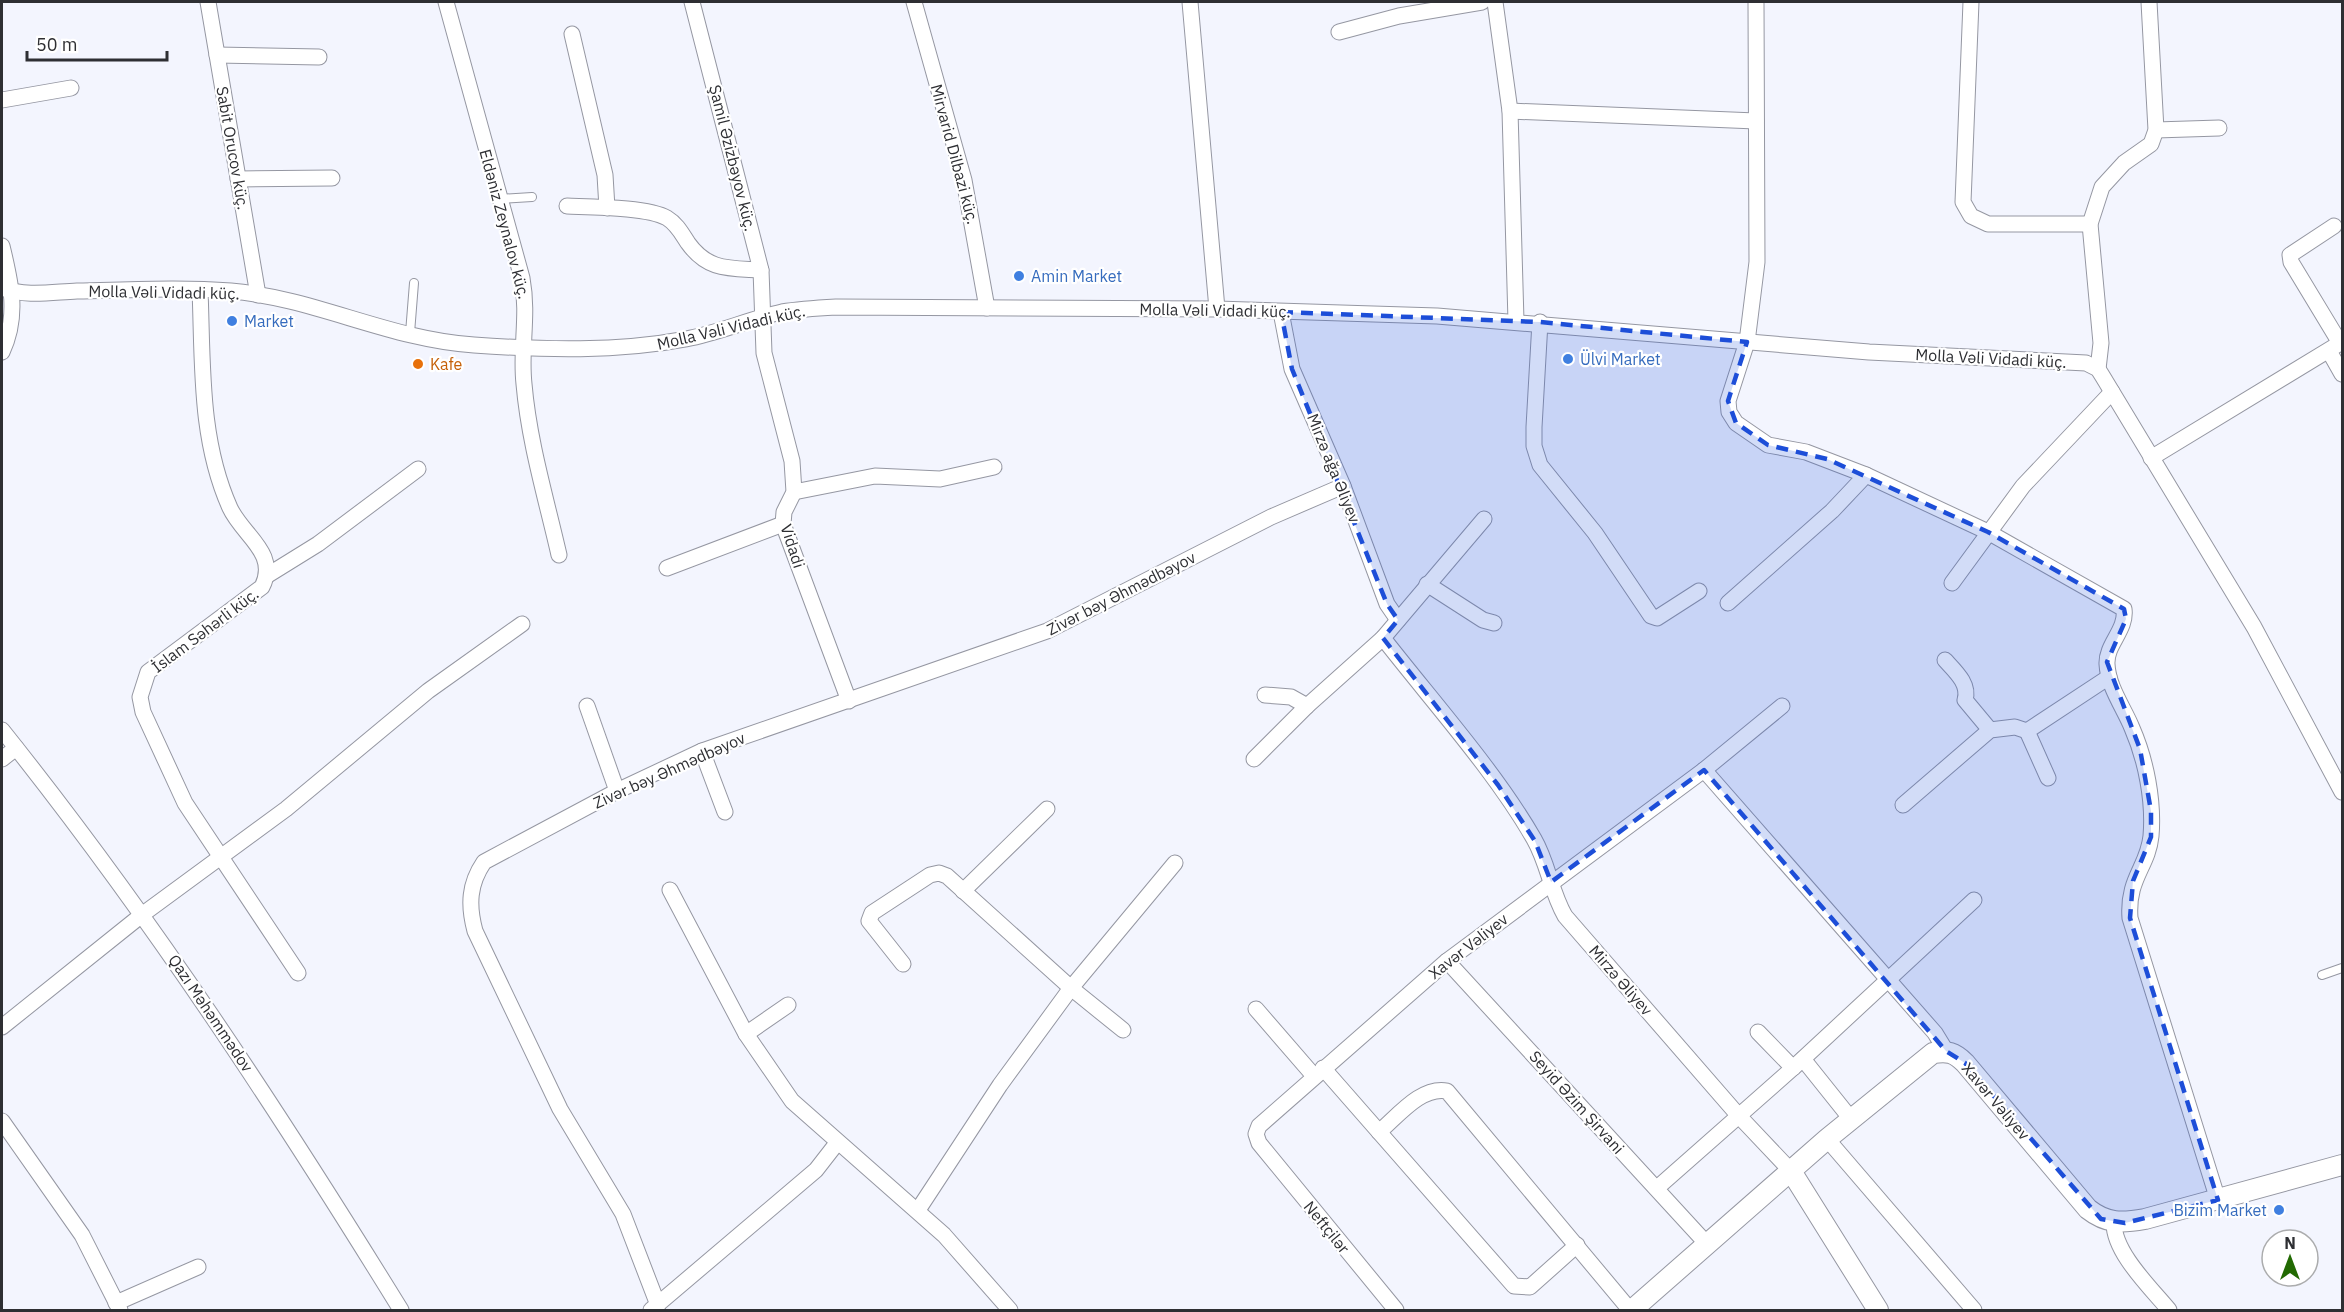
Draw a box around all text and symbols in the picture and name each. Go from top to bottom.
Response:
scale bar [27,24,166,62]
text: 50 m [36,33,78,56]
street label: Mirvarid Dilbazi küç. [927,82,983,226]
street label: Şamil Əzizbəyov küç. [705,83,761,233]
street label: Sabit Orucov küç. [212,85,254,211]
street label: Eldəniz Zeynalov küç. [475,147,535,301]
place label: Amin Market [1031,266,1122,286]
marker: Amin Market [1012,269,1026,283]
street label: Molla Vəli Vidadi küç. [88,281,240,303]
street label: Molla Vəli Vidadi küç. [1139,299,1291,321]
street label: Molla Vəli Vidadi küç. [655,300,807,354]
place label: Market [244,311,294,331]
marker: Market [225,314,239,328]
street label: Molla Vəli Vidadi küç. [1915,344,2067,372]
place label: Ülvi Market [1580,349,1661,369]
marker: Ülvi Market [1561,352,1575,366]
place label: Kafe [430,354,463,374]
marker: Kafe [411,357,425,371]
street label: Mirzə ağa Əliyev [1303,410,1365,526]
street label: Vidadi [777,522,809,570]
street label: Zivər bəy Əhmədbəyov [1043,547,1199,639]
street label: İslam Səhərli küç. [148,583,262,677]
street label: Zivər bəy Əhmədbəyov [590,727,748,813]
street label: Xavər Vəliyev [1424,909,1512,983]
street label: Mirzə Əliyev [1585,941,1657,1019]
street label: Qazı Məhəmmədov [164,950,258,1076]
street label: Seyid Əzim Şirvani [1525,1046,1629,1158]
street label: Xavər Vəliyev [1958,1058,2034,1144]
street label: Neftçilər [1300,1197,1354,1257]
place label: Bizim Market [2173,1200,2267,1220]
marker: Bizim Market [2272,1203,2286,1217]
north arrow [2260,1228,2320,1288]
text: N [2284,1233,2296,1253]

